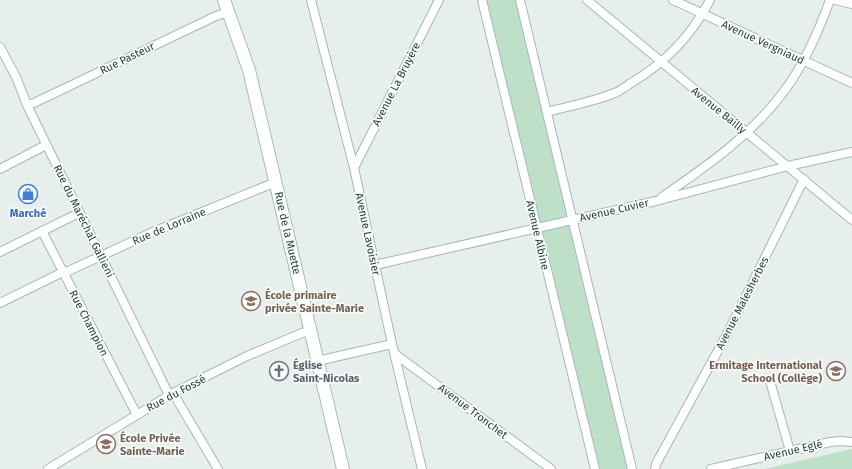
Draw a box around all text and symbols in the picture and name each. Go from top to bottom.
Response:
street label: Avenue Vergniaud [719,18,806,67]
street label: Rue Pasteur [98,39,157,77]
street label: Avenue La Bruyère [370,40,423,128]
street label: Avenue Bailly [689,84,749,137]
street label: Rue du Maréchal Gallieni [51,163,117,280]
shop icon: Marché [17,183,39,205]
street label: Rue de la Muette [272,191,303,276]
street label: Avenue Lavoisier [352,192,383,277]
street label: Avenue Cuvier [578,196,651,225]
street label: Avenue Albine [523,199,552,271]
street label: Rue de Lorraine [130,205,208,248]
place label: Marché [10,207,46,220]
street label: Avenue Malesherbes [713,255,772,352]
street label: Rue Champion [66,288,111,358]
place label: École primaire privée Sainte-Marie [265,288,364,315]
school or university icon: École primaire privée Sainte-Marie [240,290,262,312]
place label: Église Saint-Nicolas [293,358,360,385]
place label: Ermitage International School (Collège) [709,359,823,385]
church icon: Église Saint-Nicolas [268,360,290,382]
school or university icon: Ermitage International School (Collège) [825,360,847,382]
street label: Rue du Fossé [144,372,208,415]
street label: Avenue Tronchet [436,381,510,442]
place label: École Privée Sainte-Marie [120,431,185,458]
school or university icon: École Privée Sainte-Marie [95,433,117,455]
street label: Avenue Eglé [762,437,824,464]

